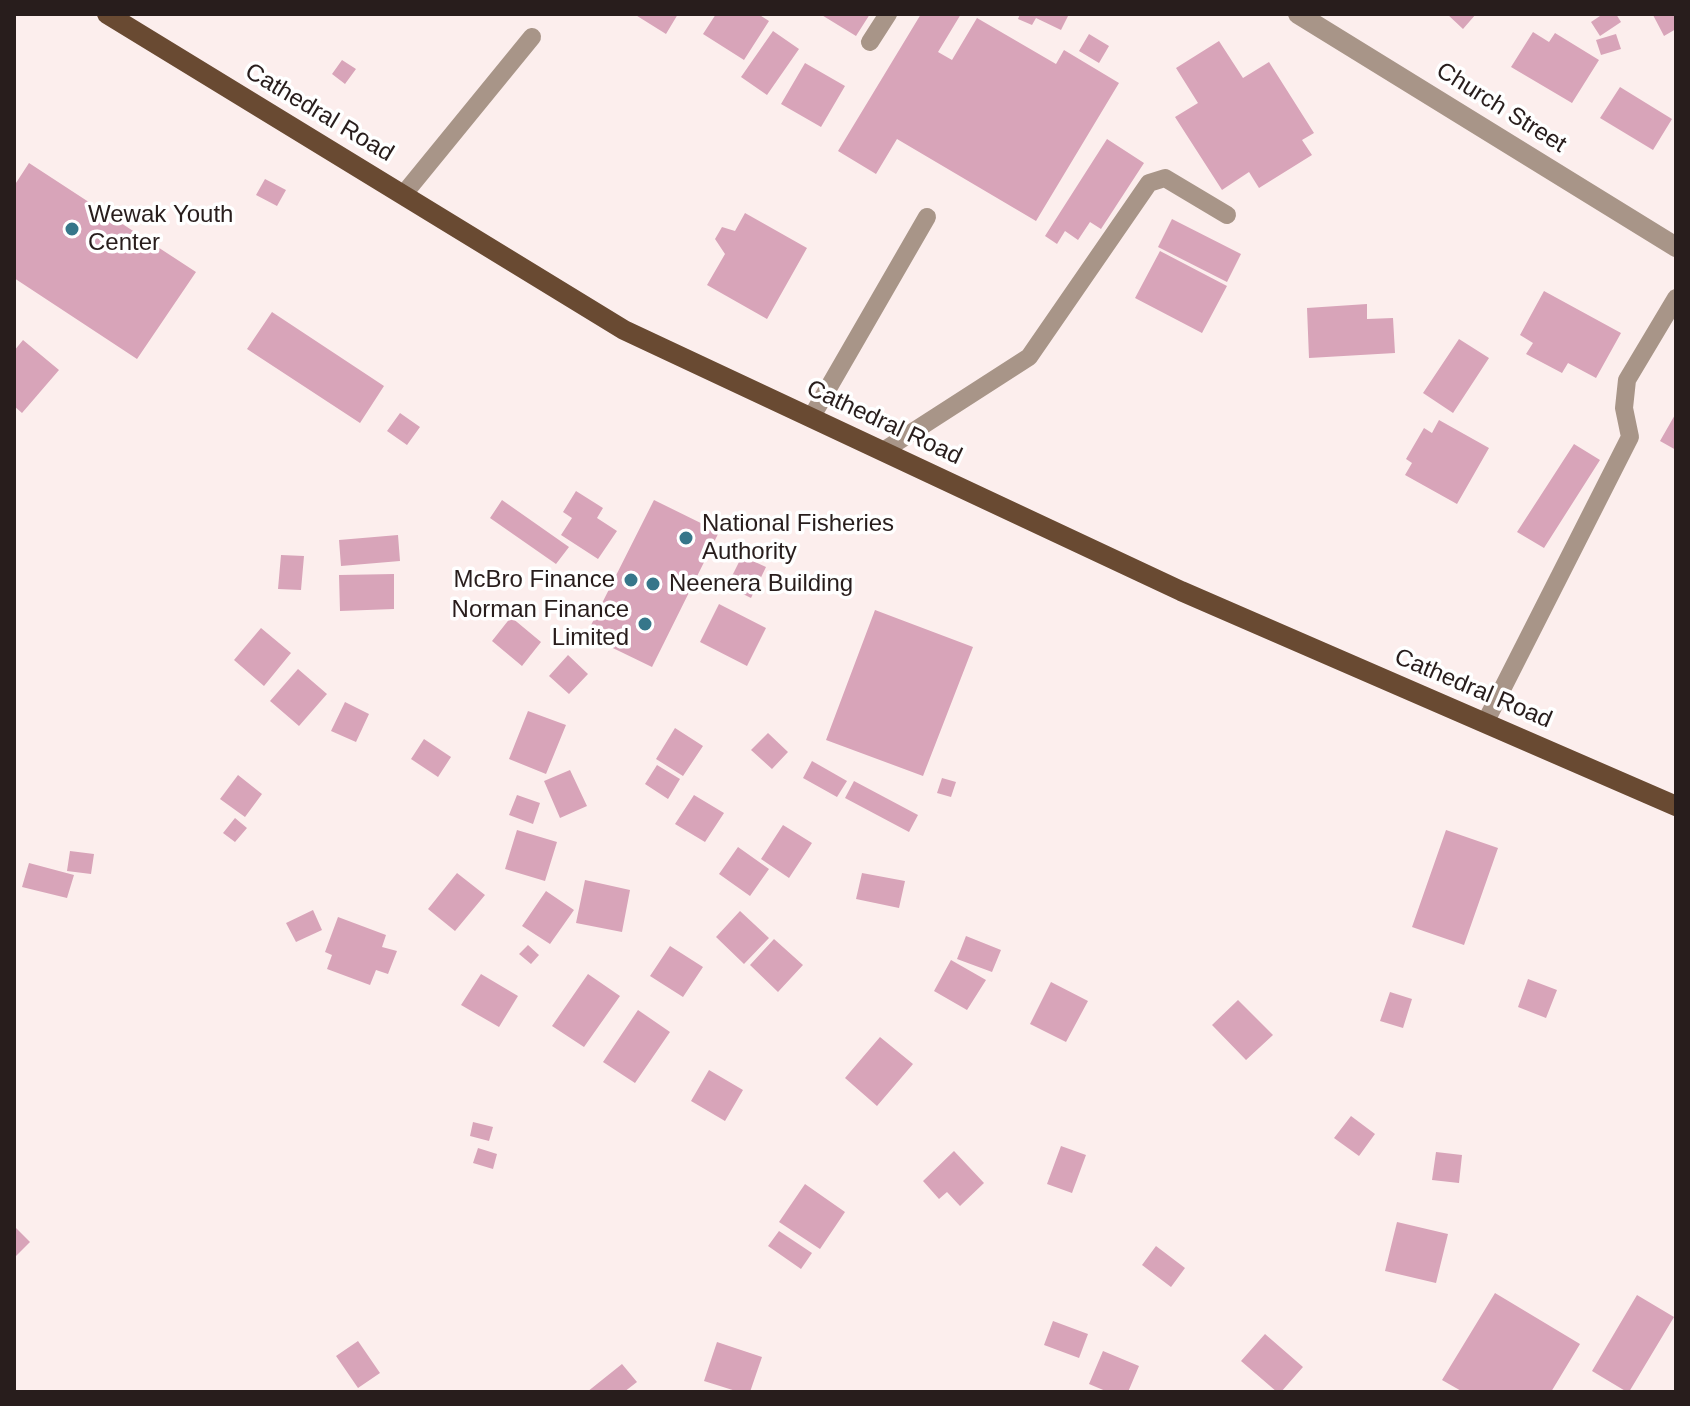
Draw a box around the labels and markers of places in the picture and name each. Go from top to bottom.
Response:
place label: Wewak Youth Center [88,201,233,257]
marker: Wewak Youth Center [63,220,81,238]
place label: National Fisheries Authority [702,510,894,566]
marker: National Fisheries Authority [677,529,695,547]
place label: McBro Finance [454,566,615,594]
place label: Neenera Building [669,570,853,598]
marker: McBro Finance [622,571,640,589]
marker: Neenera Building [644,575,662,593]
place label: Norman Finance Limited [452,596,629,652]
marker: Norman Finance Limited [636,615,654,633]

